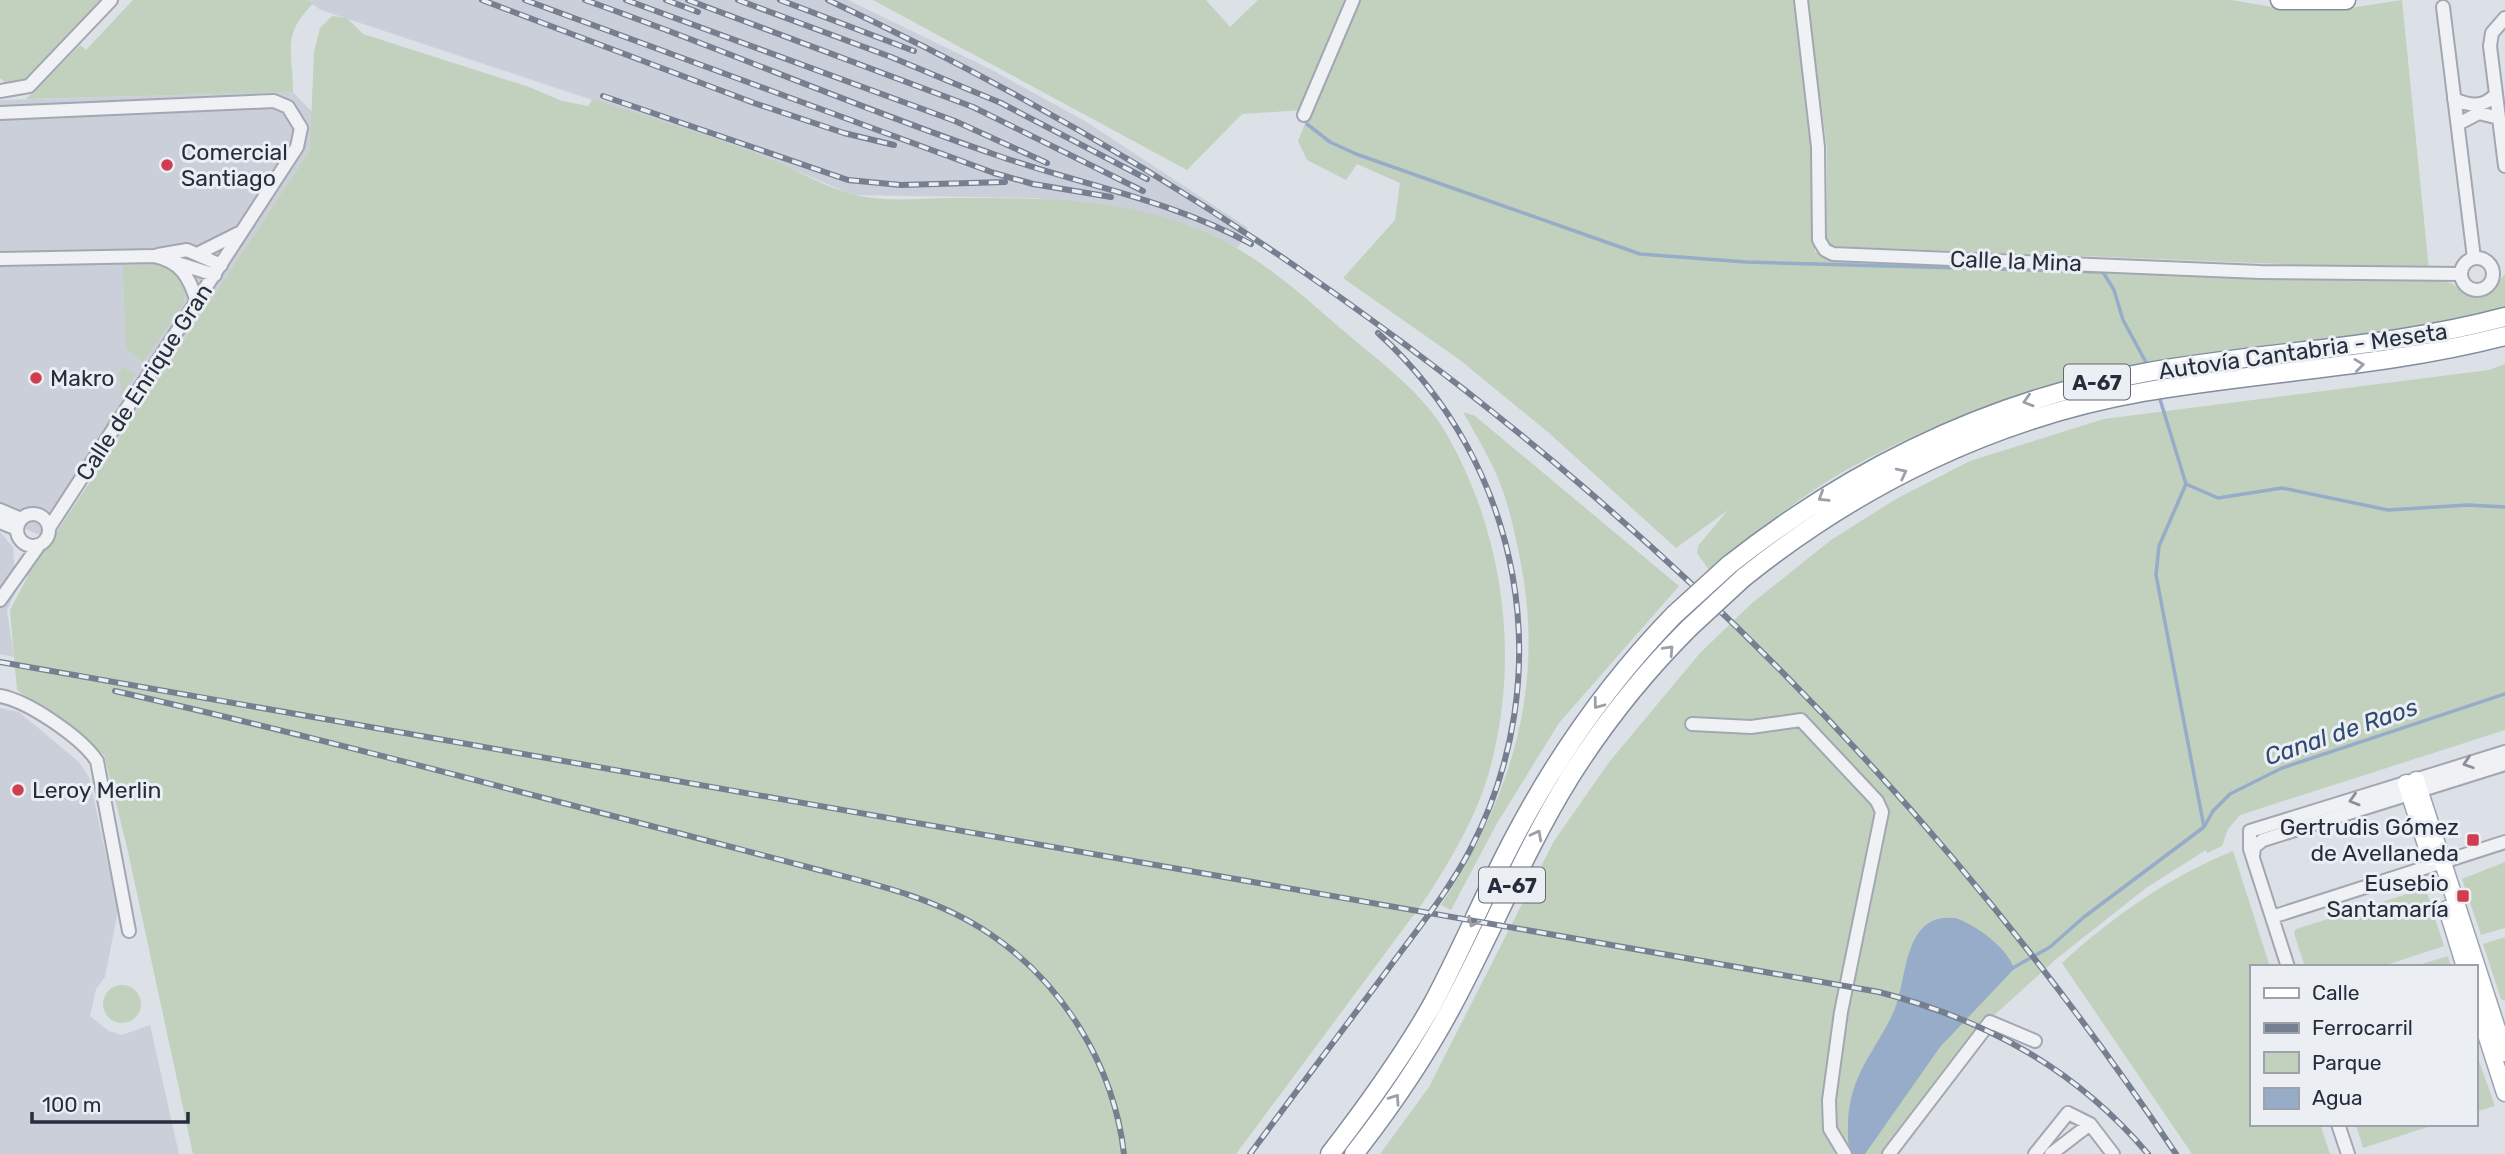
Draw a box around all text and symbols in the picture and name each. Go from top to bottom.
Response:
place label: Comercial Santiago [181,138,288,192]
marker: Comercial Santiago [159,157,175,173]
street label: Calle la Mina [1950,245,2082,277]
street label: Calle de Enrique Gran [70,278,218,486]
street label: Autovía Cantabria - Meseta [2157,317,2449,385]
one-way arrow [2353,357,2364,372]
place label: Makro [50,364,115,392]
road number: A-67 [2064,364,2130,400]
marker: Makro [28,370,44,386]
one-way arrow [2023,393,2035,407]
one-way arrow [1895,468,1907,482]
one-way arrow [1817,488,1830,501]
one-way arrow [1660,645,1673,658]
water label: Canal de Raos [2261,693,2421,771]
one-way arrow [1594,696,1606,709]
one-way arrow [2462,755,2474,770]
place label: Leroy Merlin [32,776,162,804]
marker: Leroy Merlin [10,782,26,798]
one-way arrow [2348,791,2360,806]
place label: Gertrudis Gómez de Avellaneda [2280,813,2459,867]
one-way arrow [1529,829,1543,842]
marker: Gertrudis Gómez de Avellaneda [2465,832,2481,848]
road number: A-67 [1479,868,1545,903]
place label: Eusebio Santamaría [2326,869,2449,923]
marker: Eusebio Santamaría [2455,888,2471,904]
one-way arrow [1467,915,1481,927]
legend [2250,965,2477,1126]
text: Calle [2312,980,2360,1005]
text: Ferrocarril [2312,1015,2413,1040]
text: Parque [2312,1050,2382,1075]
scale bar [32,1080,187,1124]
text: Agua [2312,1085,2363,1110]
text: 100 m [42,1092,101,1117]
one-way arrow [1387,1094,1399,1107]

